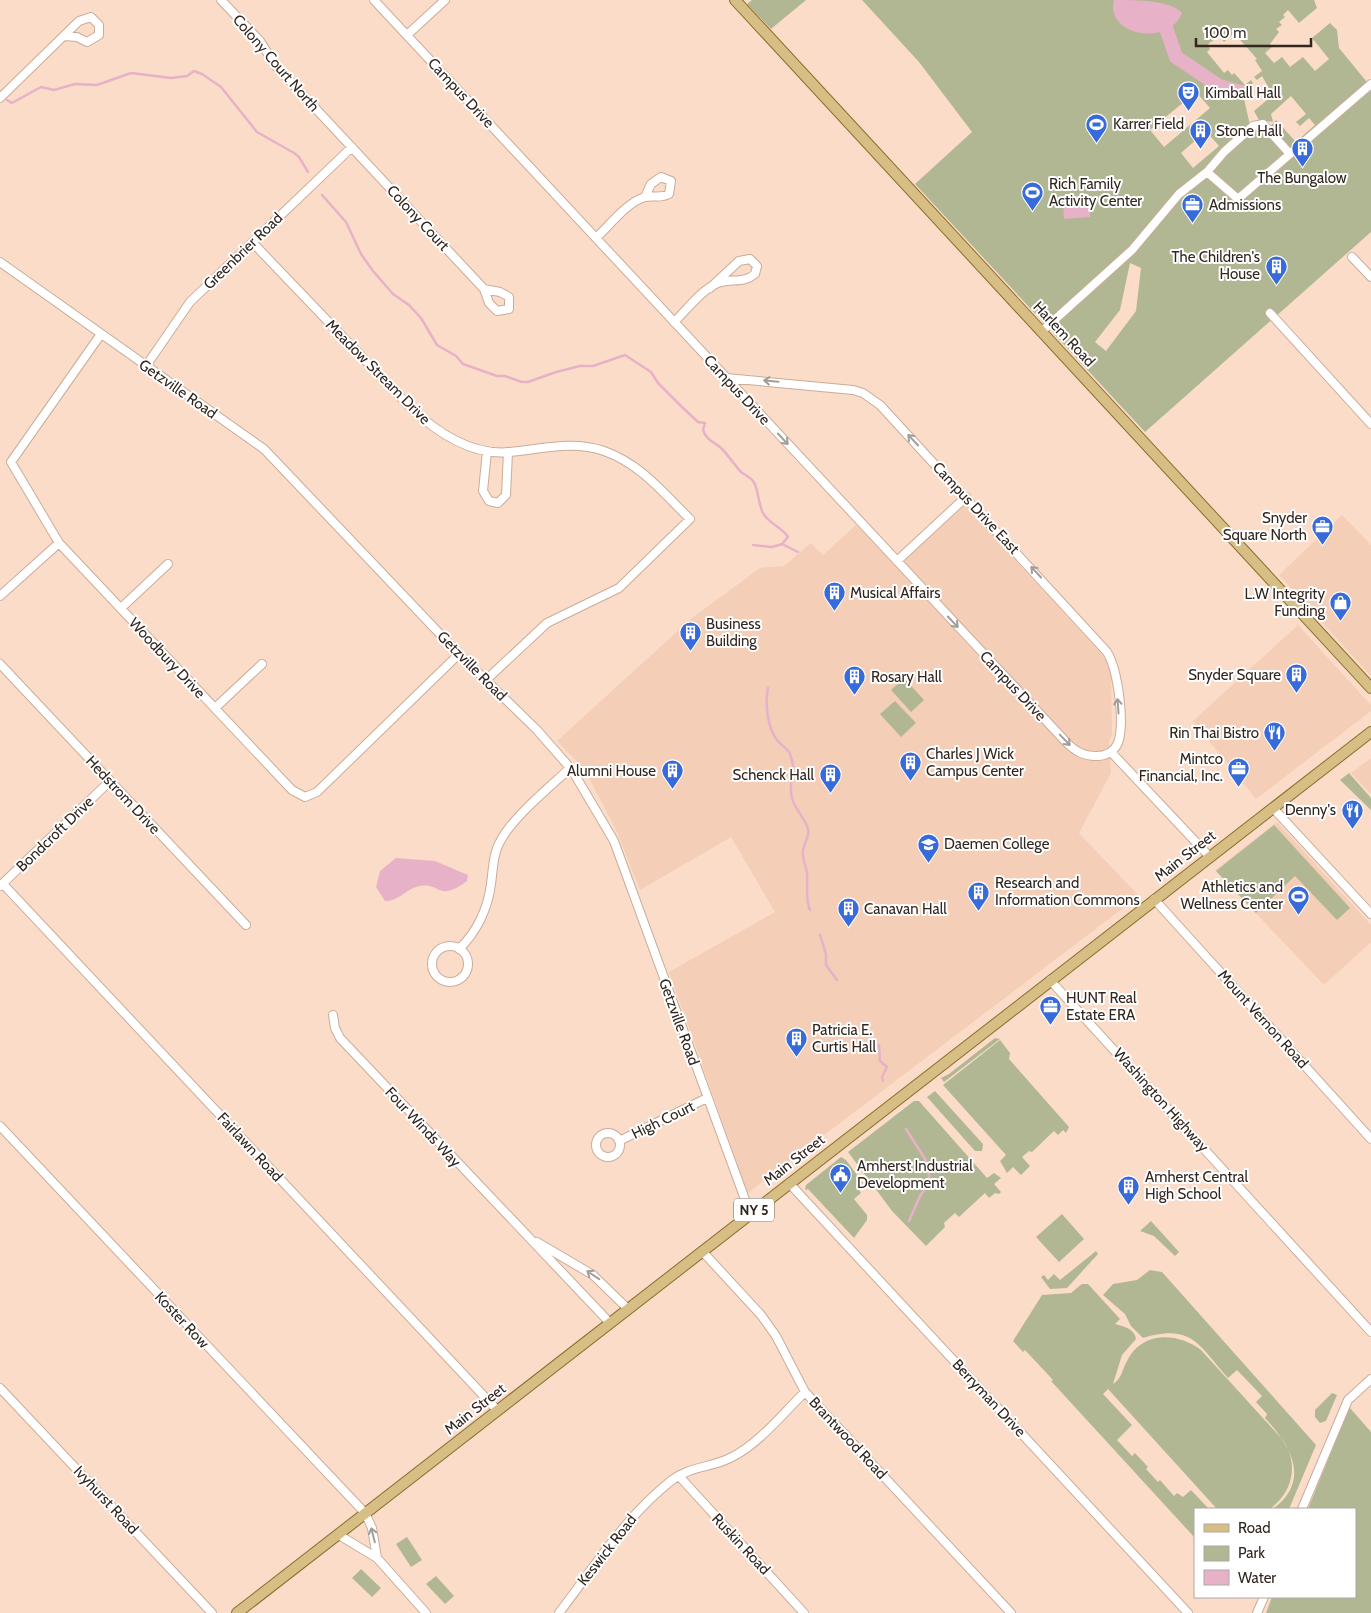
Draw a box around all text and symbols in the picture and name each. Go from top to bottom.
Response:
street label: Colony Court North [229,11,323,115]
scale bar [1196,15,1311,47]
text: 100 m [1204,24,1246,42]
street label: Campus Drive [424,54,498,132]
theatre icon: Kimball Hall [1177,81,1201,112]
place label: Kimball Hall [1205,84,1281,102]
sports icon: Karrer Field [1085,112,1109,143]
place label: Karrer Field [1113,115,1184,133]
building icon: Stone Hall [1188,119,1212,150]
place label: Stone Hall [1216,122,1282,140]
building icon: The Bungalow [1290,137,1314,168]
place label: The Bungalow [1257,169,1347,187]
place label: Rich Family Activity Center [1049,175,1142,210]
street label: Colony Court [383,181,453,255]
sports icon: Rich Family Activity Center [1021,181,1045,212]
office icon: Admissions [1181,193,1205,224]
place label: Admissions [1209,196,1281,214]
street label: Greenbrier Road [200,209,286,293]
place label: The Children's House [1172,248,1260,283]
building icon: The Children's House [1264,254,1288,285]
street label: Harlem Road [1029,298,1099,370]
street label: Meadow Stream Drive [322,316,434,428]
street label: Campus Drive [700,351,774,429]
street label: Getzville Road [136,356,220,422]
one-way arrow [763,377,779,386]
one-way arrow [777,432,789,445]
one-way arrow [907,434,919,447]
street label: Campus Drive East [929,458,1023,558]
place label: Snyder Square North [1223,509,1307,544]
office icon: Snyder Square North [1311,515,1335,546]
one-way arrow [1030,566,1042,579]
building icon: Musical Affairs [822,581,846,612]
place label: Musical Affairs [850,584,940,602]
place label: L.W Integrity Funding [1245,585,1326,620]
shop icon: L.W Integrity Funding [1329,591,1353,622]
street label: Woodbury Drive [125,614,209,702]
place label: Business Building [706,615,761,650]
one-way arrow [947,615,959,628]
building icon: Business Building [678,621,702,652]
street label: Getzville Road [433,627,511,705]
street label: Campus Drive [976,647,1050,725]
building icon: Snyder Square [1285,663,1309,694]
building icon: Rosary Hall [843,665,867,696]
place label: Snyder Square [1188,666,1281,684]
place label: Rosary Hall [871,668,942,686]
one-way arrow [1114,698,1123,714]
restaurant icon: Rin Thai Bistro [1263,721,1287,752]
place label: Rin Thai Bistro [1169,724,1259,742]
one-way arrow [1058,734,1070,746]
place label: Charles J Wick Campus Center [926,745,1024,780]
place label: Mintco Financial, Inc. [1139,750,1223,785]
building icon: Charles J Wick Campus Center [898,751,922,782]
street label: Hedstrom Drive [82,752,164,838]
office icon: Mintco Financial, Inc. [1227,756,1251,787]
building icon: Alumni House [660,759,684,790]
place label: Alumni House [567,762,656,780]
building icon: Schenck Hall [818,763,842,794]
place label: Schenck Hall [733,766,814,784]
street label: Bondcroft Drive [13,792,98,875]
restaurant icon: Denny's [1340,798,1364,829]
place label: Denny's [1285,801,1336,819]
street label: Main Street [1151,827,1219,885]
school or university icon: Daemen College [916,832,940,863]
place label: Daemen College [944,835,1050,853]
place label: Research and Information Commons [995,874,1140,909]
place label: Athletics and Wellness Center [1180,878,1283,913]
building icon: Research and Information Commons [967,880,991,911]
sports icon: Athletics and Wellness Center [1287,884,1311,915]
building icon: Canavan Hall [836,897,860,928]
place label: Canavan Hall [864,900,947,918]
street label: Mount Vernon Road [1214,966,1312,1072]
street label: Getzville Road [655,976,703,1068]
place label: HUNT Real Estate ERA [1066,989,1137,1024]
office icon: HUNT Real Estate ERA [1038,995,1062,1026]
place label: Patricia E. Curtis Hall [812,1021,877,1056]
building icon: Patricia E. Curtis Hall [784,1027,808,1058]
street label: Washington Highway [1110,1044,1213,1156]
street label: Four Winds Way [381,1083,465,1171]
street label: High Court [629,1097,697,1143]
street label: Fairlawn Road [213,1109,287,1185]
street label: Main Street [760,1131,828,1189]
place label: Amherst Industrial Development [857,1157,973,1192]
public building icon: Amherst Industrial Development [829,1163,853,1194]
place label: Amherst Central High School [1145,1168,1248,1203]
building icon: Amherst Central High School [1117,1174,1141,1205]
road number: NY 5 [734,1198,774,1222]
one-way arrow [586,1270,600,1280]
street label: Koster Row [151,1288,213,1352]
street label: Berryman Drive [949,1355,1030,1441]
street label: Main Street [441,1380,509,1438]
street label: Brantwood Road [805,1393,891,1483]
street label: Ivyhurst Road [70,1462,142,1538]
legend [1194,1508,1356,1598]
street label: Ruskin Road [708,1510,774,1578]
street label: Keswick Road [574,1511,640,1589]
text: Road [1238,1519,1271,1537]
one-way arrow [368,1527,377,1543]
text: Park [1238,1544,1265,1562]
text: Water [1238,1569,1276,1587]

